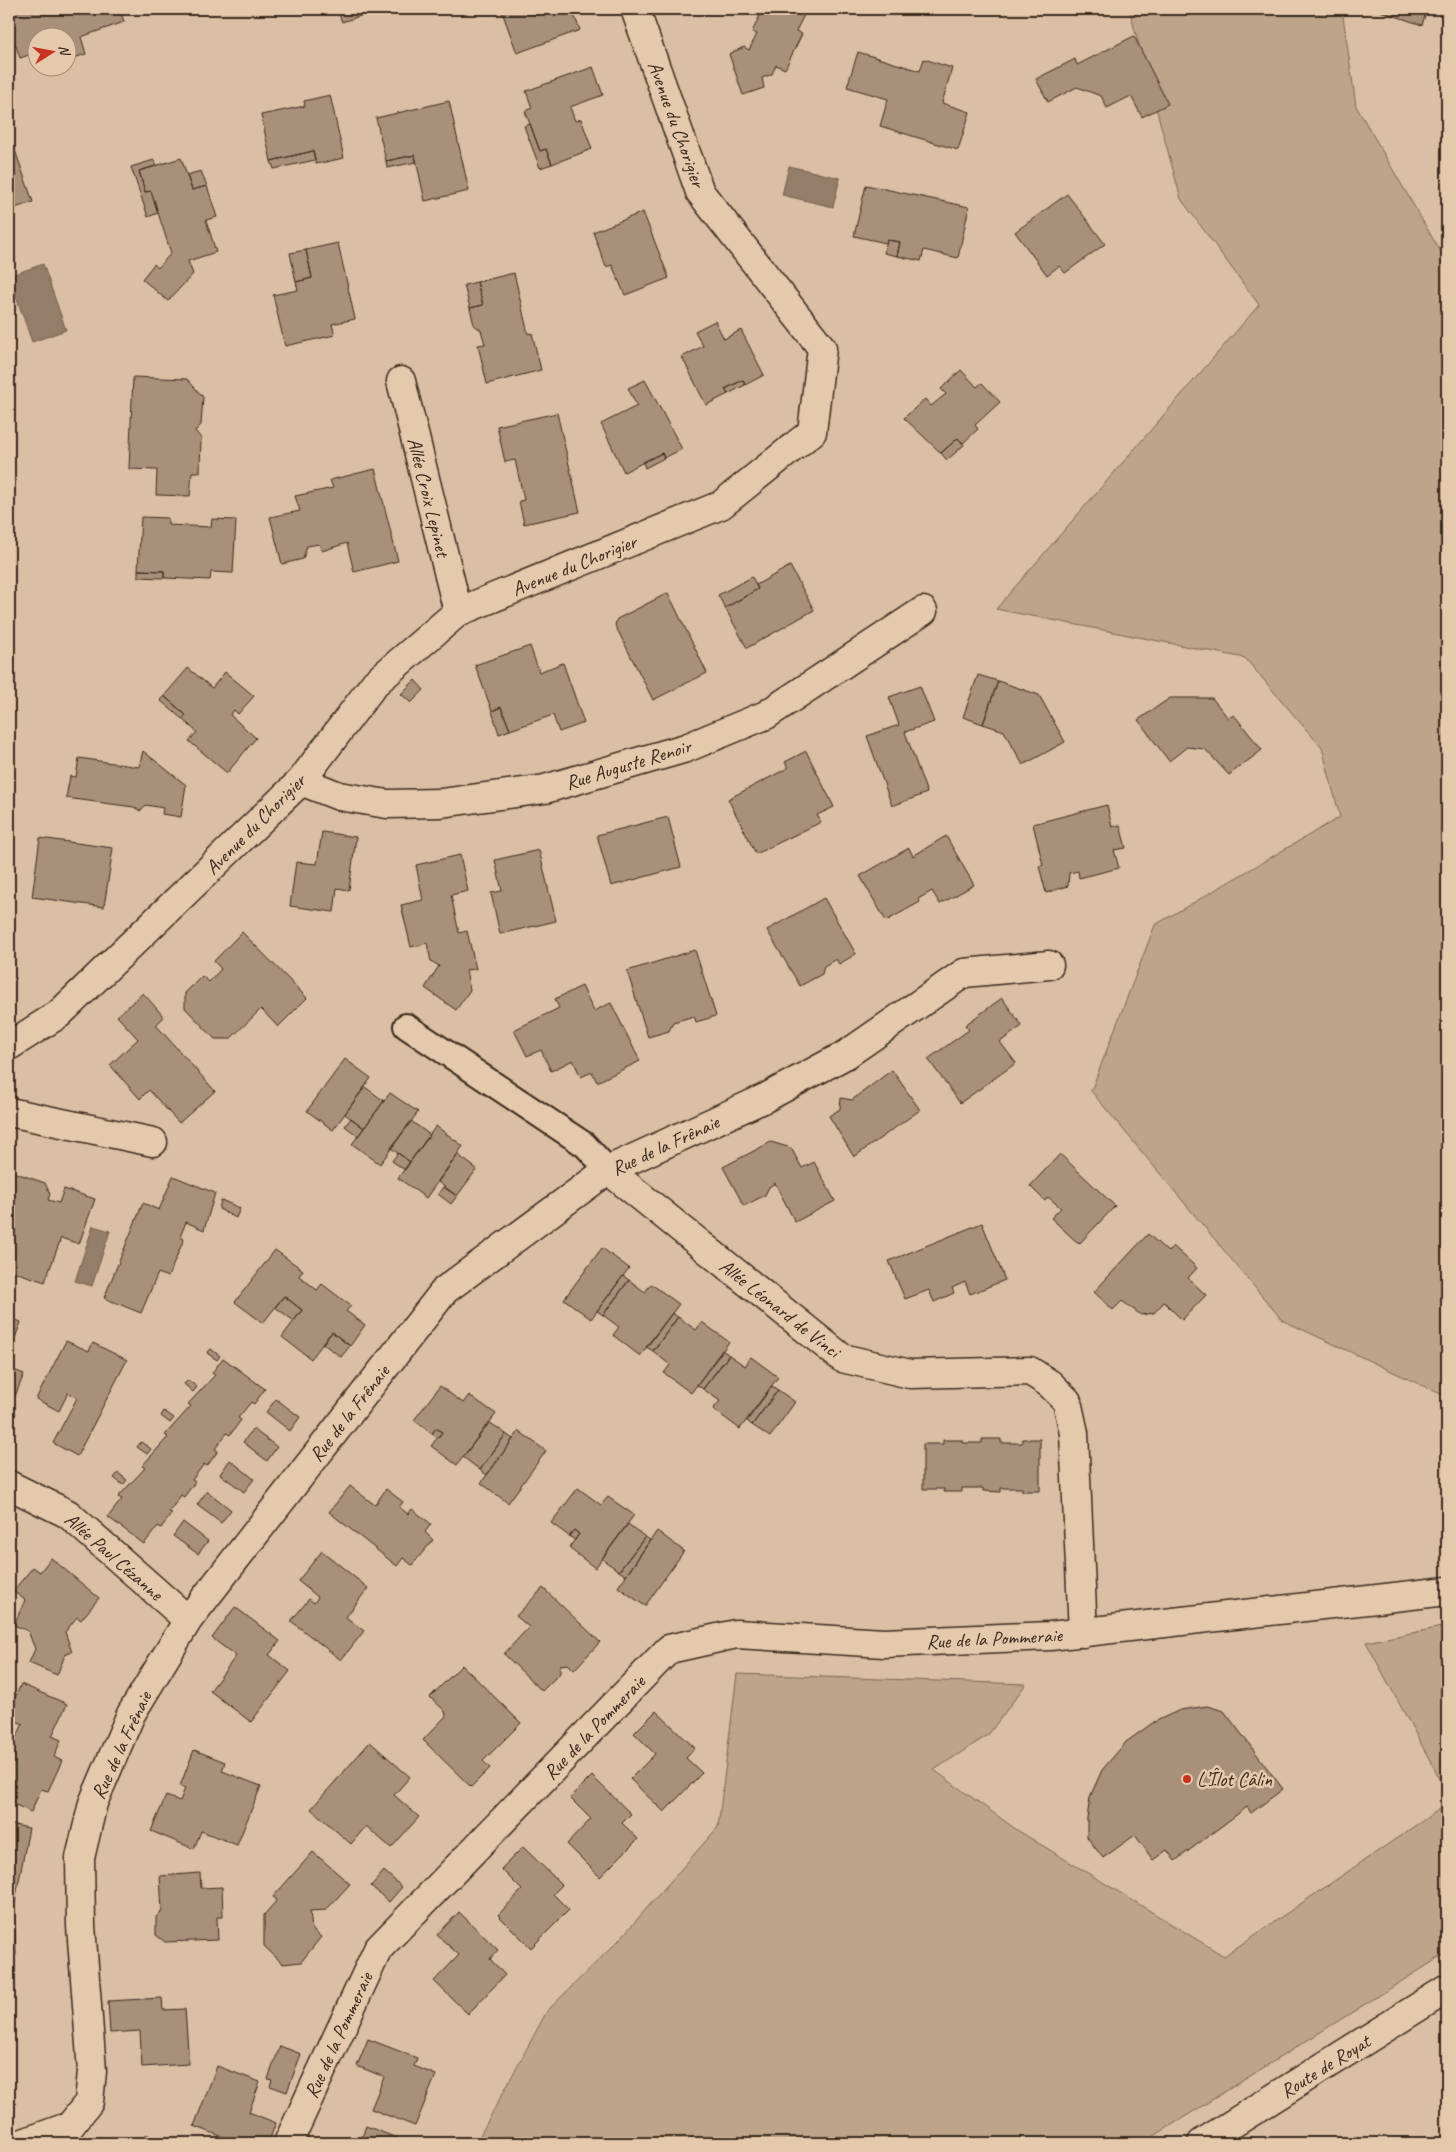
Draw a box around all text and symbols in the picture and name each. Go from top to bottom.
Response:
north arrow [28,28,78,78]
text: N [55,44,74,58]
street label: Avenue du Chorigier [642,58,711,192]
street label: Allée Croix Lepinet [402,435,456,562]
street label: Avenue du Chorigier [508,528,642,602]
street label: Rue Auguste Renoir [563,733,696,795]
street label: Avenue du Chorigier [200,768,312,880]
street label: Rue de la Frênaie [607,1109,724,1181]
street label: Allée Léonard de Vinci [714,1253,847,1365]
street label: Rue de la Frênaie [304,1359,396,1467]
street label: Allée Paul Cézanne [59,1507,169,1607]
street label: Rue de la Pommeraie [926,1622,1064,1655]
street label: Rue de la Pommeraie [538,1669,652,1785]
street label: Rue de la Frênaie [86,1686,158,1803]
place label: L’Îlot Câlin [1197,1767,1273,1792]
marker: L’Îlot Câlin [1181,1773,1193,1785]
street label: Rue de la Pommeraie [298,1967,379,2102]
street label: Route de Royat [1276,2028,1377,2104]

